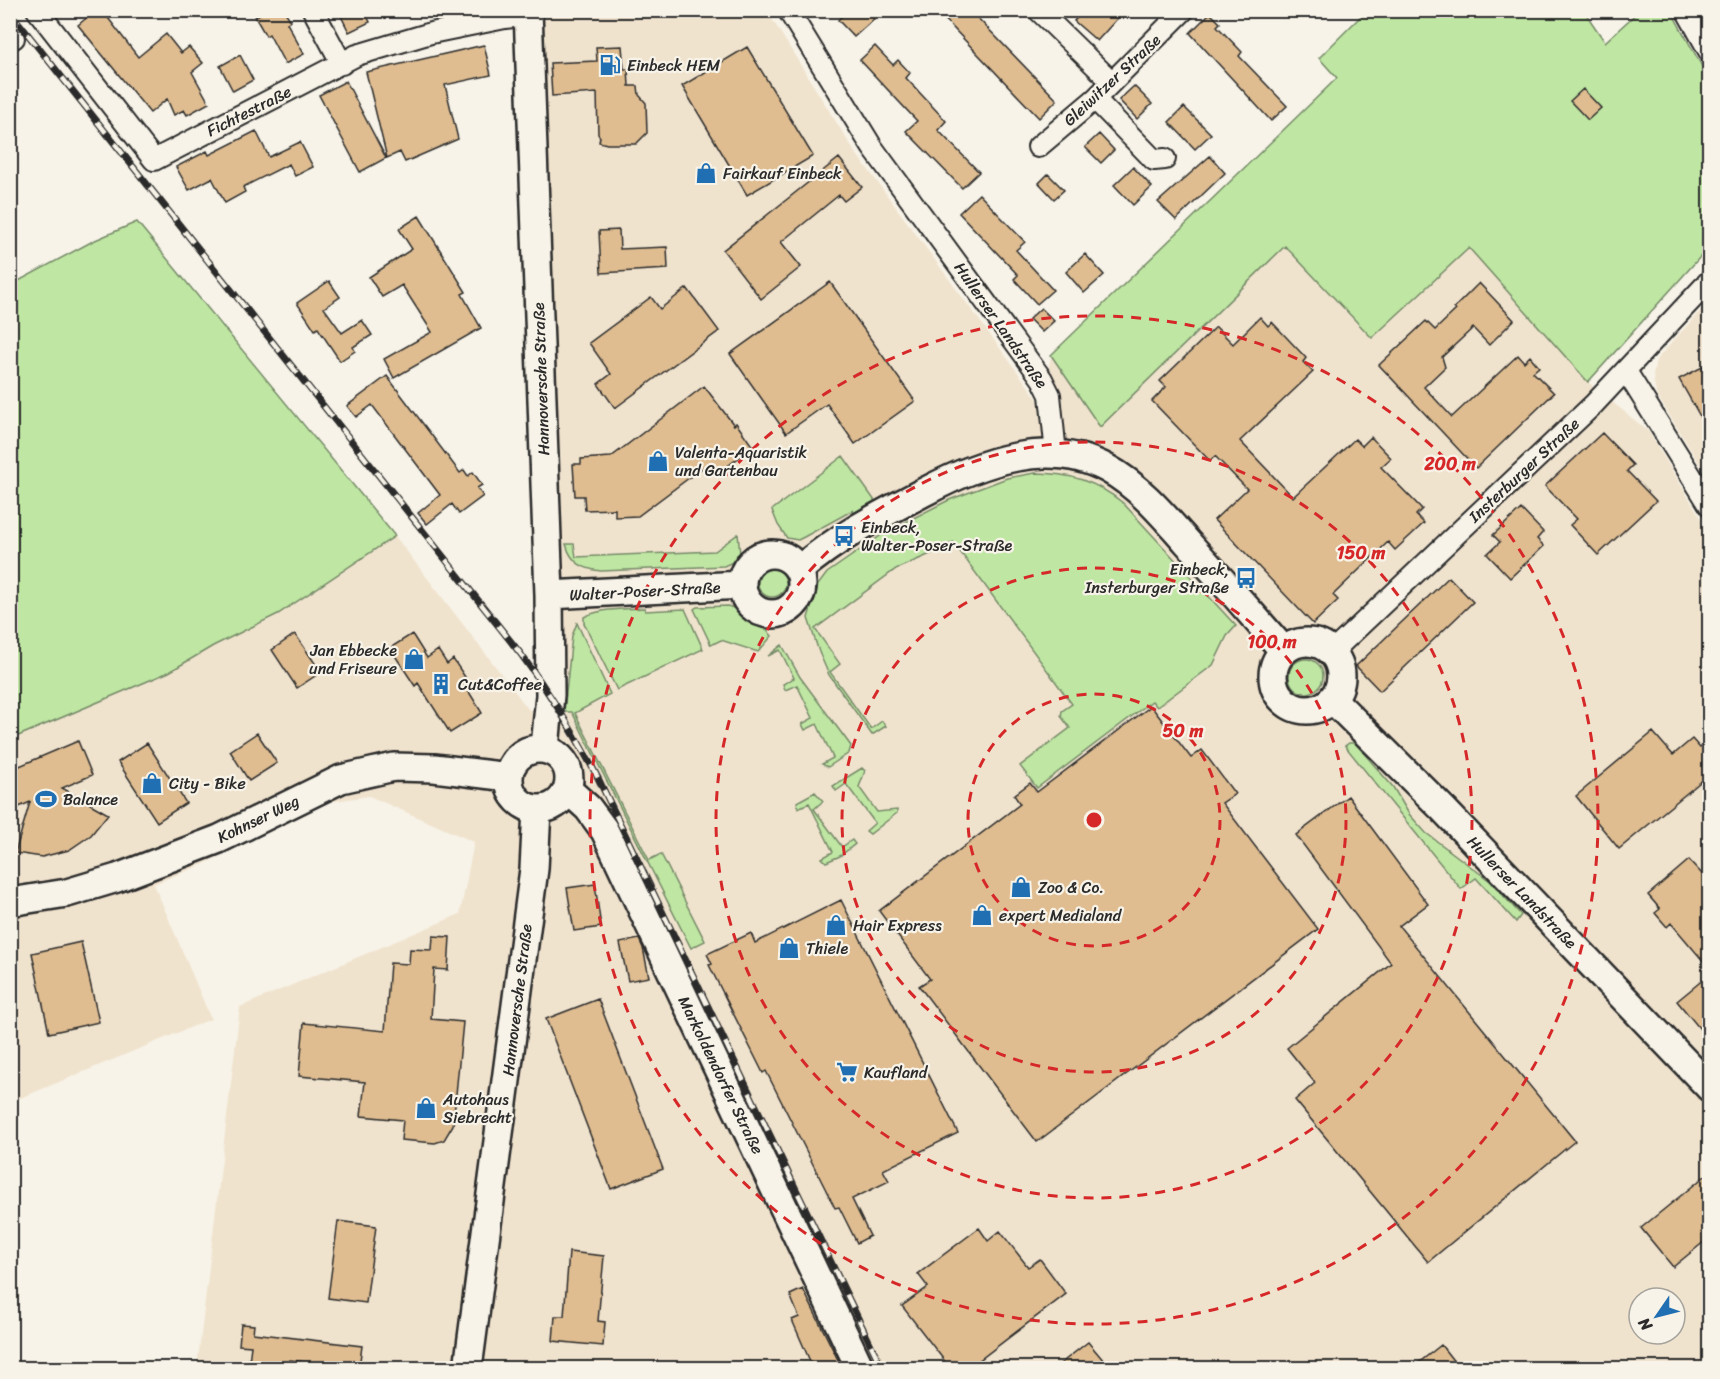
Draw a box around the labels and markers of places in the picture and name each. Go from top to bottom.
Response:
place label: Einbeck HEM [627,51,721,80]
fuel station icon: Einbeck HEM [598,53,622,77]
place label: Fairkauf Einbeck [723,159,842,188]
shop icon: Fairkauf Einbeck [694,161,718,185]
place label: Valenta-Aquaristik und Gartenbau [675,438,808,485]
shop icon: Valenta-Aquaristik und Gartenbau [646,449,670,473]
place label: Einbeck, Walter-Poser-Straße [861,513,1012,560]
bus stop icon: Einbeck, Walter-Poser-Straße [832,524,856,548]
place label: Einbeck, Insterburger Straße [1084,555,1229,602]
bus stop icon: Einbeck, Insterburger Straße [1234,566,1258,590]
place label: Jan Ebbecke und Friseure [309,636,397,683]
shop icon: Jan Ebbecke und Friseure [402,647,426,671]
place label: Cut&Coffee [458,670,542,699]
building icon: Cut&Coffee [429,672,453,696]
place label: City - Bike [169,769,246,798]
shop icon: City - Bike [140,771,164,795]
place label: Balance [63,785,118,814]
sports icon: Balance [34,787,58,811]
centre of rings [1084,810,1104,830]
place label: Zoo & Co. [1038,873,1104,902]
shop icon: Zoo & Co. [1009,875,1033,899]
place label: expert Medialand [999,901,1123,930]
shop icon: expert Medialand [970,903,994,927]
place label: Hair Express [853,911,942,940]
shop icon: Hair Express [824,913,848,937]
place label: Thiele [806,934,848,963]
shop icon: Thiele [777,936,801,960]
place label: Kaufland [864,1058,929,1087]
supermarket icon: Kaufland [835,1060,859,1084]
place label: Autohaus Siebrecht [442,1085,512,1132]
shop icon: Autohaus Siebrecht [414,1096,438,1120]

